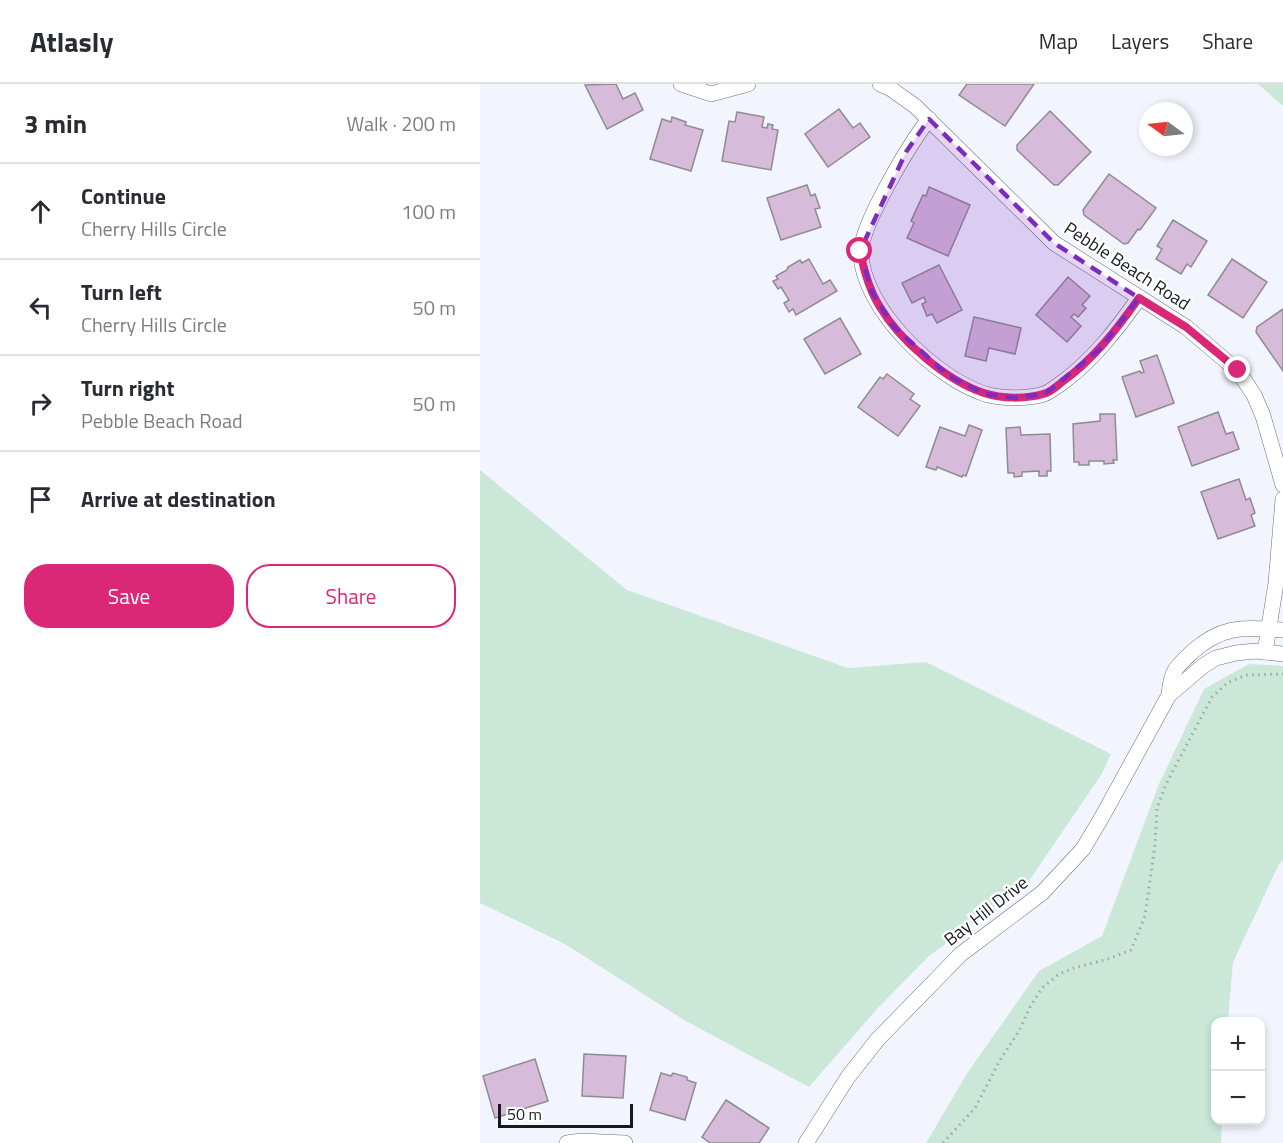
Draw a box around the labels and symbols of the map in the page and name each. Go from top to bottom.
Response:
north arrow [1139,102,1193,156]
street label: Pebble Beach Road [1059,215,1196,317]
route start [846,237,872,263]
route end [1224,356,1250,382]
street label: Bay Hill Drive [938,869,1034,952]
scale bar [498,1101,633,1128]

